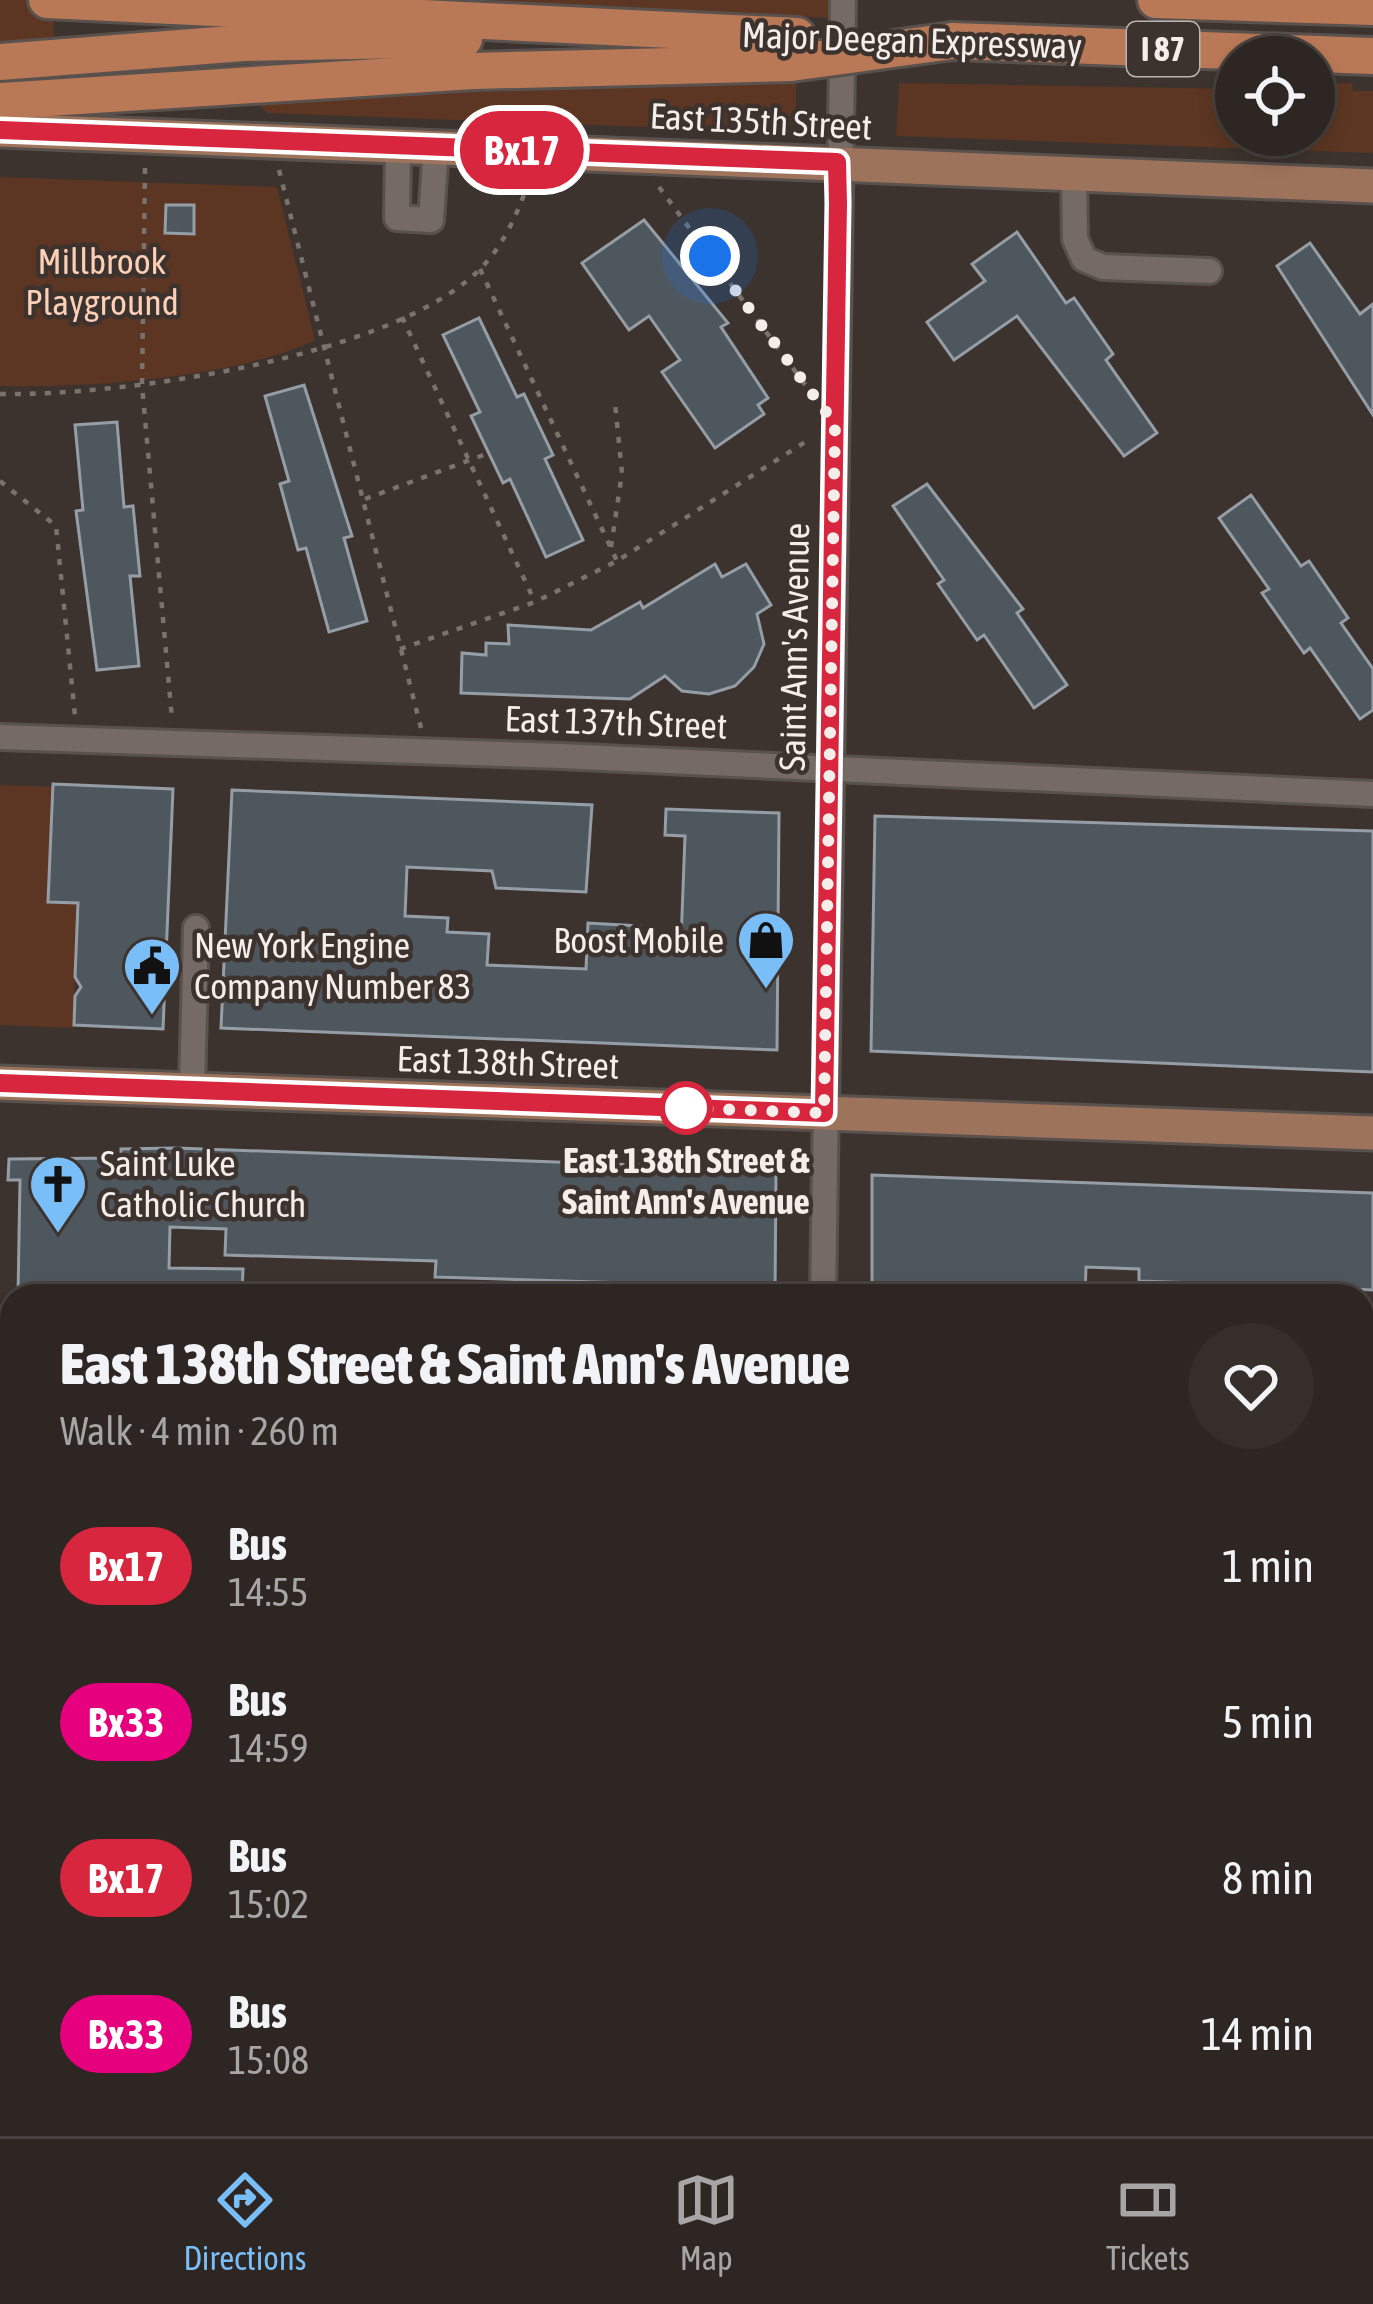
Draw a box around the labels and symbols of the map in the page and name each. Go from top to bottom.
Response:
street label: Major Deegan Expressway [741,13,1083,67]
road number: I 87 [1127,22,1199,76]
street label: East 135th Street [649,94,873,148]
line badge: Bx17 [438,111,606,189]
your location [680,226,740,286]
park label: Millbrook Playground [25,240,179,323]
street label: Saint Ann's Avenue [771,523,817,771]
street label: East 137th Street [504,697,728,747]
shop icon: Boost Mobile [735,909,797,991]
place label: Boost Mobile [553,919,724,961]
place label: New York Engine Company Number 83 [194,924,471,1007]
public building icon: New York Engine Company Number 83 [121,935,183,1017]
street label: East 138th Street [396,1037,620,1087]
marker: East 138th Street & Saint Ann's Avenue [661,1083,711,1133]
place label: East 138th Street & Saint Ann's Avenue [562,1139,810,1222]
place label: Saint Luke Catholic Church [100,1142,306,1225]
church icon: Saint Luke Catholic Church [27,1153,89,1235]

